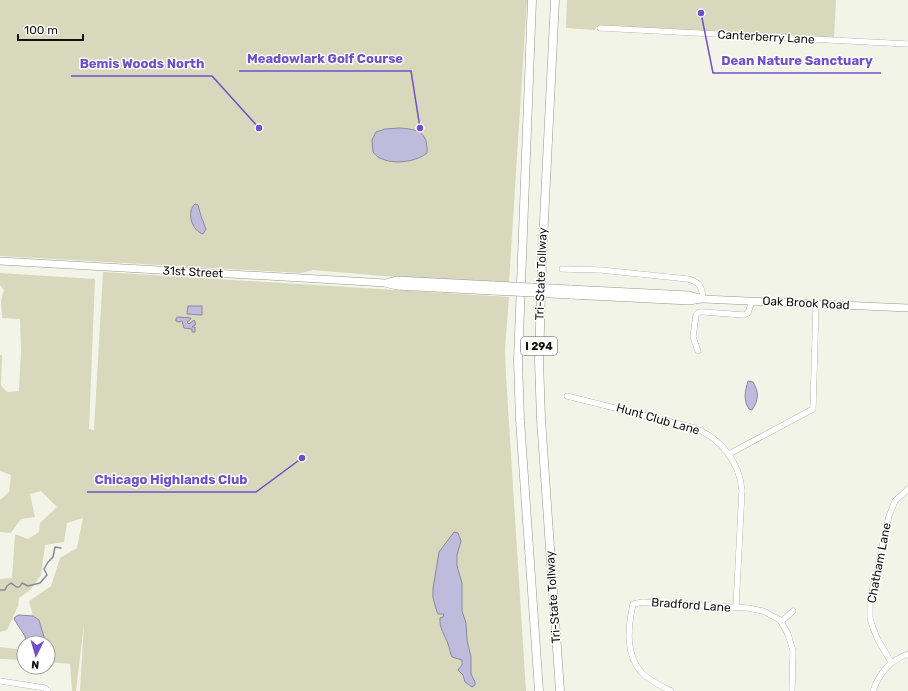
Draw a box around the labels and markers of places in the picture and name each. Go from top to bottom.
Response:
callout: Meadowlark Golf Course [239,46,411,71]
callout: Dean Nature Sanctuary [713,48,881,73]
callout: Bemis Woods North [71,51,212,76]
callout: Chicago Highlands Club [87,467,256,492]

